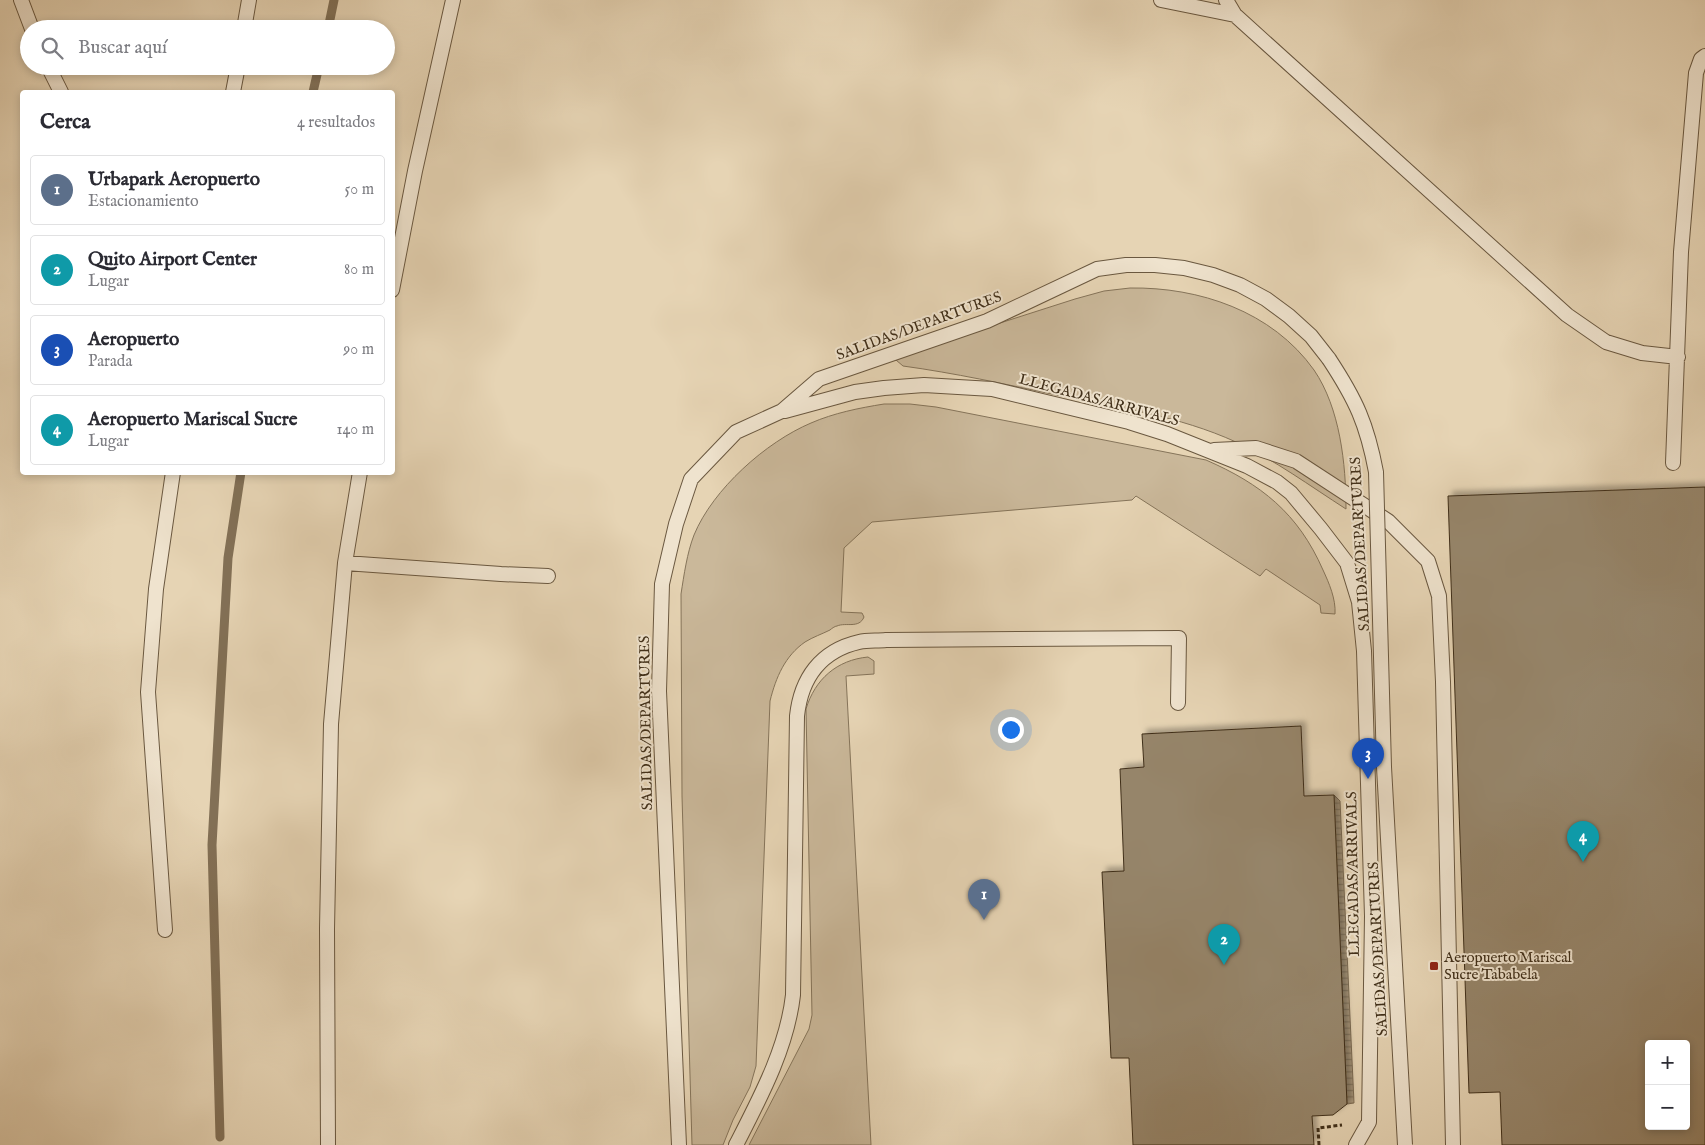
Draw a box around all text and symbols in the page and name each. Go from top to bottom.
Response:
search box [20,20,395,75]
icon: search [38,34,66,62]
text: Buscar aquí [78,36,167,60]
text: Cerca [40,109,90,136]
text: 4 resultados [297,113,375,133]
text: Urbapark Aeropuerto [88,168,260,192]
text: 1 [54,180,60,200]
text: 50 m [345,180,374,200]
text: Estacionamiento [88,192,199,212]
text: Quito Airport Center [88,248,257,272]
text: 2 [53,260,61,280]
text: 80 m [344,260,374,280]
text: Lugar [88,272,129,292]
street label: SALIDAS/DEPARTURES [834,287,1004,365]
text: Aeropuerto [88,328,179,352]
text: 3 [54,340,60,360]
text: 90 m [343,340,374,360]
text: Parada [88,352,132,372]
street label: LLEGADAS/ARRIVALS [1017,369,1181,431]
text: Aeropuerto Mariscal Sucre [88,408,297,432]
text: 4 [53,420,61,440]
text: 140 m [336,420,374,440]
text: Lugar [88,432,129,452]
street label: SALIDAS/DEPARTURES [1346,456,1374,632]
street label: SALIDAS/DEPARTURES [635,636,657,810]
your location [998,717,1024,743]
pin: 3 [1352,738,1384,779]
street label: LLEGADAS/ARRIVALS [1342,791,1364,957]
pin: 4 [1567,821,1599,862]
street label: SALIDAS/DEPARTURES [1364,861,1392,1037]
pin: 1 [968,879,1000,920]
pin: 2 [1208,924,1240,965]
place label: Aeropuerto Mariscal Sucre Tababela [1443,948,1573,984]
marker: Aeropuerto Mariscal Sucre Tababela [1428,960,1440,972]
map controls [1645,1040,1690,1130]
button: + [1645,1040,1690,1085]
button: − [1645,1085,1690,1130]

